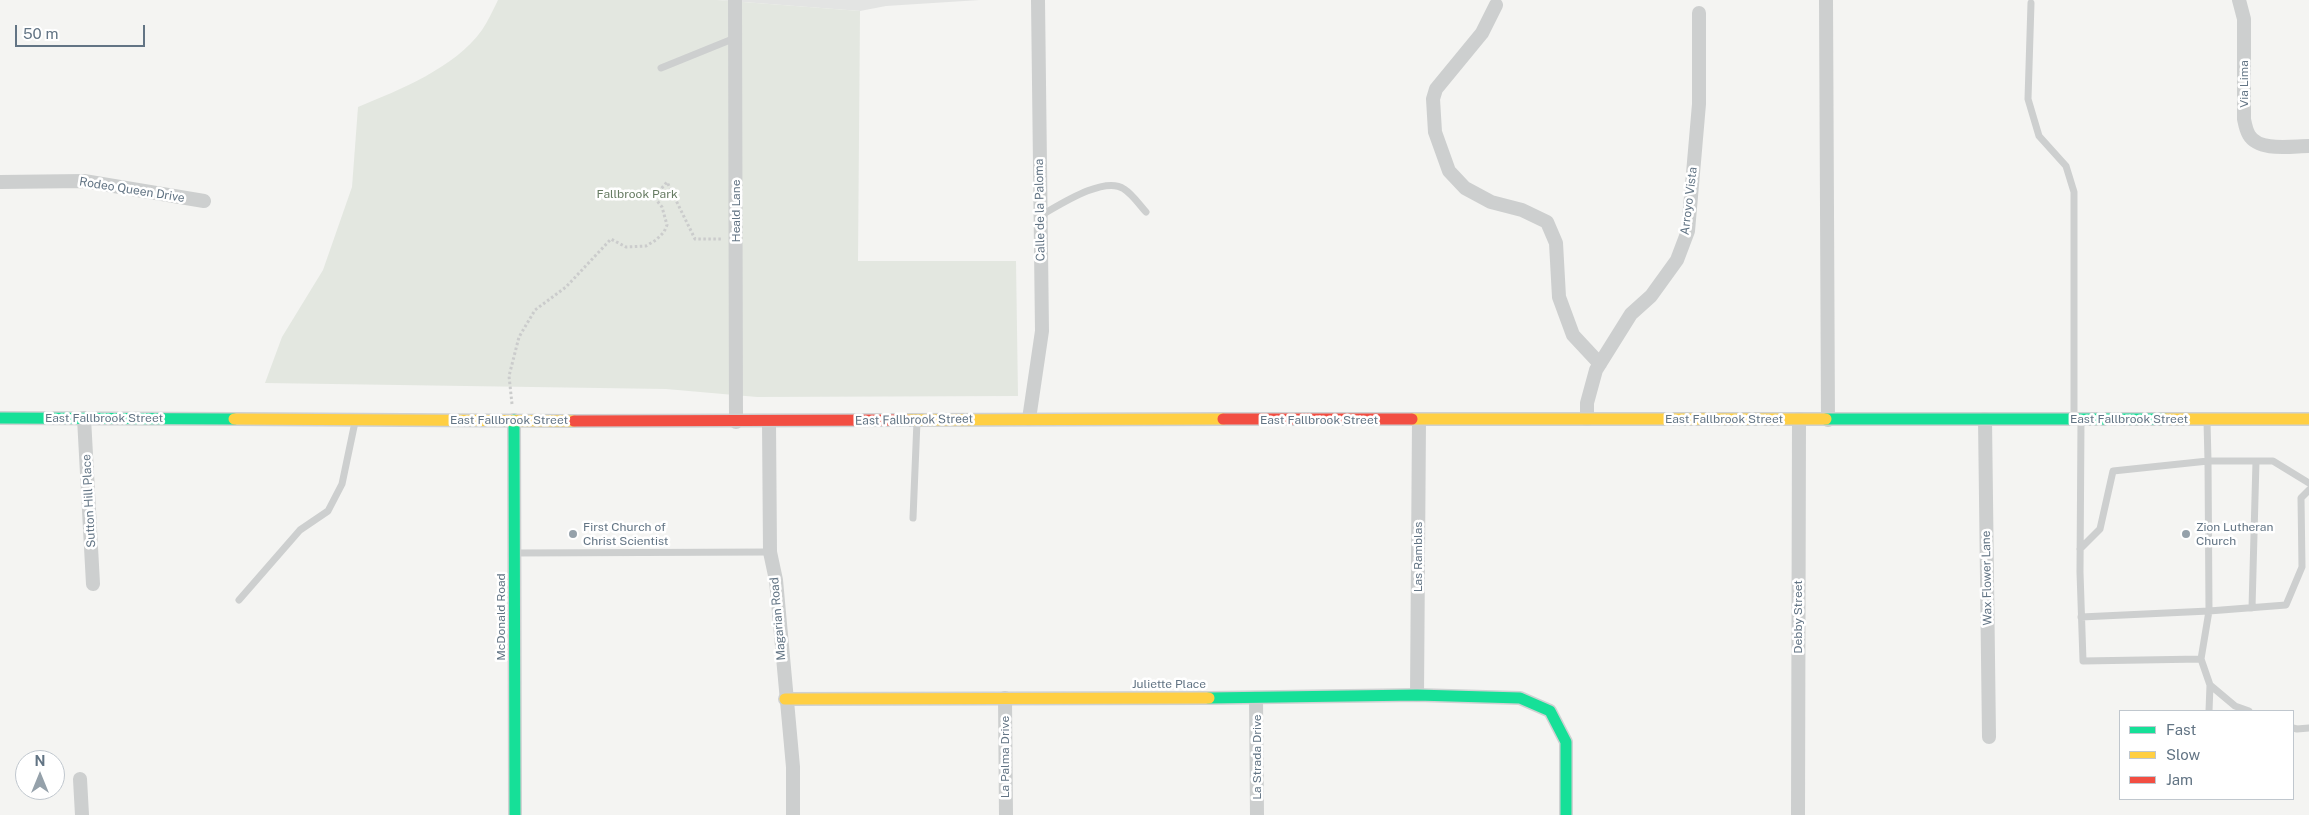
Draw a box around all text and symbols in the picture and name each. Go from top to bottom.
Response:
scale bar [18,15,148,47]
text: 50 m [23,25,58,42]
street label: Via Lima [2237,60,2251,108]
street label: Calle de la Paloma [1032,159,1048,261]
street label: Arroyo Vista [1678,166,1700,236]
street label: Rodeo Queen Drive [78,175,186,205]
street label: Heald Lane [729,180,743,242]
park label: Fallbrook Park [596,187,678,201]
street label: East Fallbrook Street [45,411,163,425]
street label: East Fallbrook Street [855,412,973,428]
street label: East Fallbrook Street [1665,412,1783,426]
street label: East Fallbrook Street [2070,412,2188,426]
street label: East Fallbrook Street [450,413,568,427]
street label: East Fallbrook Street [1260,413,1378,427]
street label: Sutton Hill Place [79,454,99,548]
place label: First Church of Christ Scientist [583,520,669,548]
place label: Zion Lutheran Church [2196,520,2273,548]
street label: Las Ramblas [1411,522,1425,592]
marker: First Church of Christ Scientist [567,528,579,540]
marker: Zion Lutheran Church [2180,528,2192,540]
street label: Wax Flower Lane [1979,530,1995,626]
street label: McDonald Road [494,573,508,661]
street label: Magarian Road [767,577,789,661]
street label: Debby Street [1791,580,1805,654]
street label: Juliette Place [1132,677,1206,691]
legend [2119,710,2294,800]
street label: La Strada Drive [1250,714,1264,800]
street label: La Palma Drive [998,716,1012,798]
text: Fast [2166,721,2196,738]
text: Slow [2166,746,2200,763]
north arrow [15,750,65,800]
text: N [35,753,45,769]
text: Jam [2166,771,2193,788]

